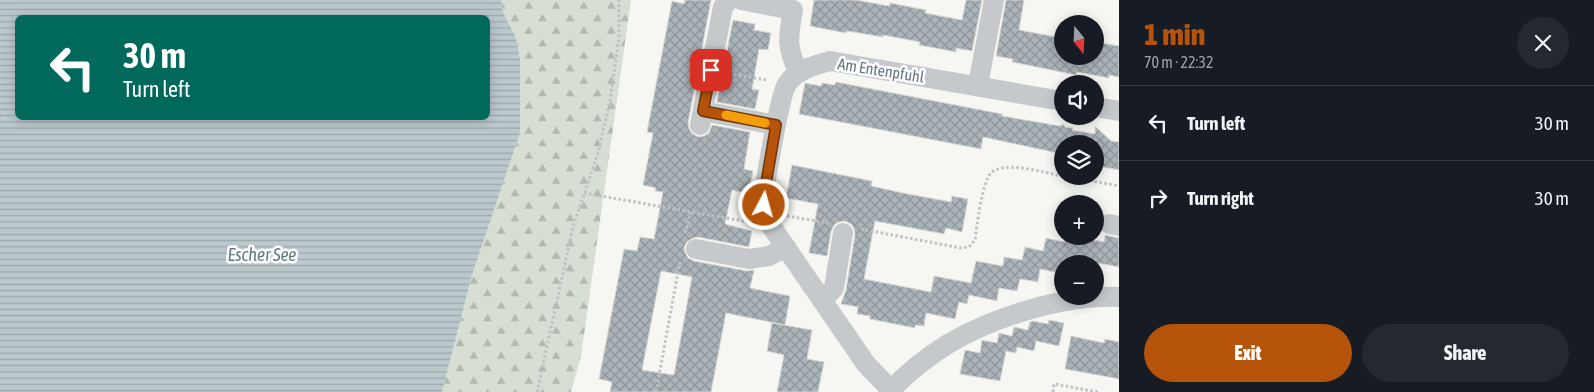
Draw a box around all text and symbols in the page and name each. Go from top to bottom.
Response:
north arrow [1054,15,1104,65]
map controls [1054,15,1104,305]
text: 1 min [1144,17,1205,51]
button: close [1517,17,1569,69]
icon: left [40,35,105,100]
text: 30 m [123,35,186,75]
pin [690,49,732,91]
text: 70 m · 22:32 [1144,53,1214,71]
street label: Am Entenpfuhl [836,54,926,87]
icon: arrive [697,56,725,84]
button: sound [1054,75,1104,125]
text: Turn left [123,76,190,102]
icon: left [1144,109,1172,137]
text: Turn left [1187,112,1245,134]
text: 30 m [1535,112,1569,134]
button: layers [1054,135,1104,185]
position arrow [737,178,789,230]
icon: right [1144,184,1172,212]
text: Turn right [1187,187,1254,209]
text: 30 m [1535,187,1569,209]
button: + [1054,195,1104,245]
water label: Escher See [228,244,296,265]
button: − [1054,255,1104,305]
button: Exit [1144,324,1352,382]
button: Share [1362,324,1569,382]

